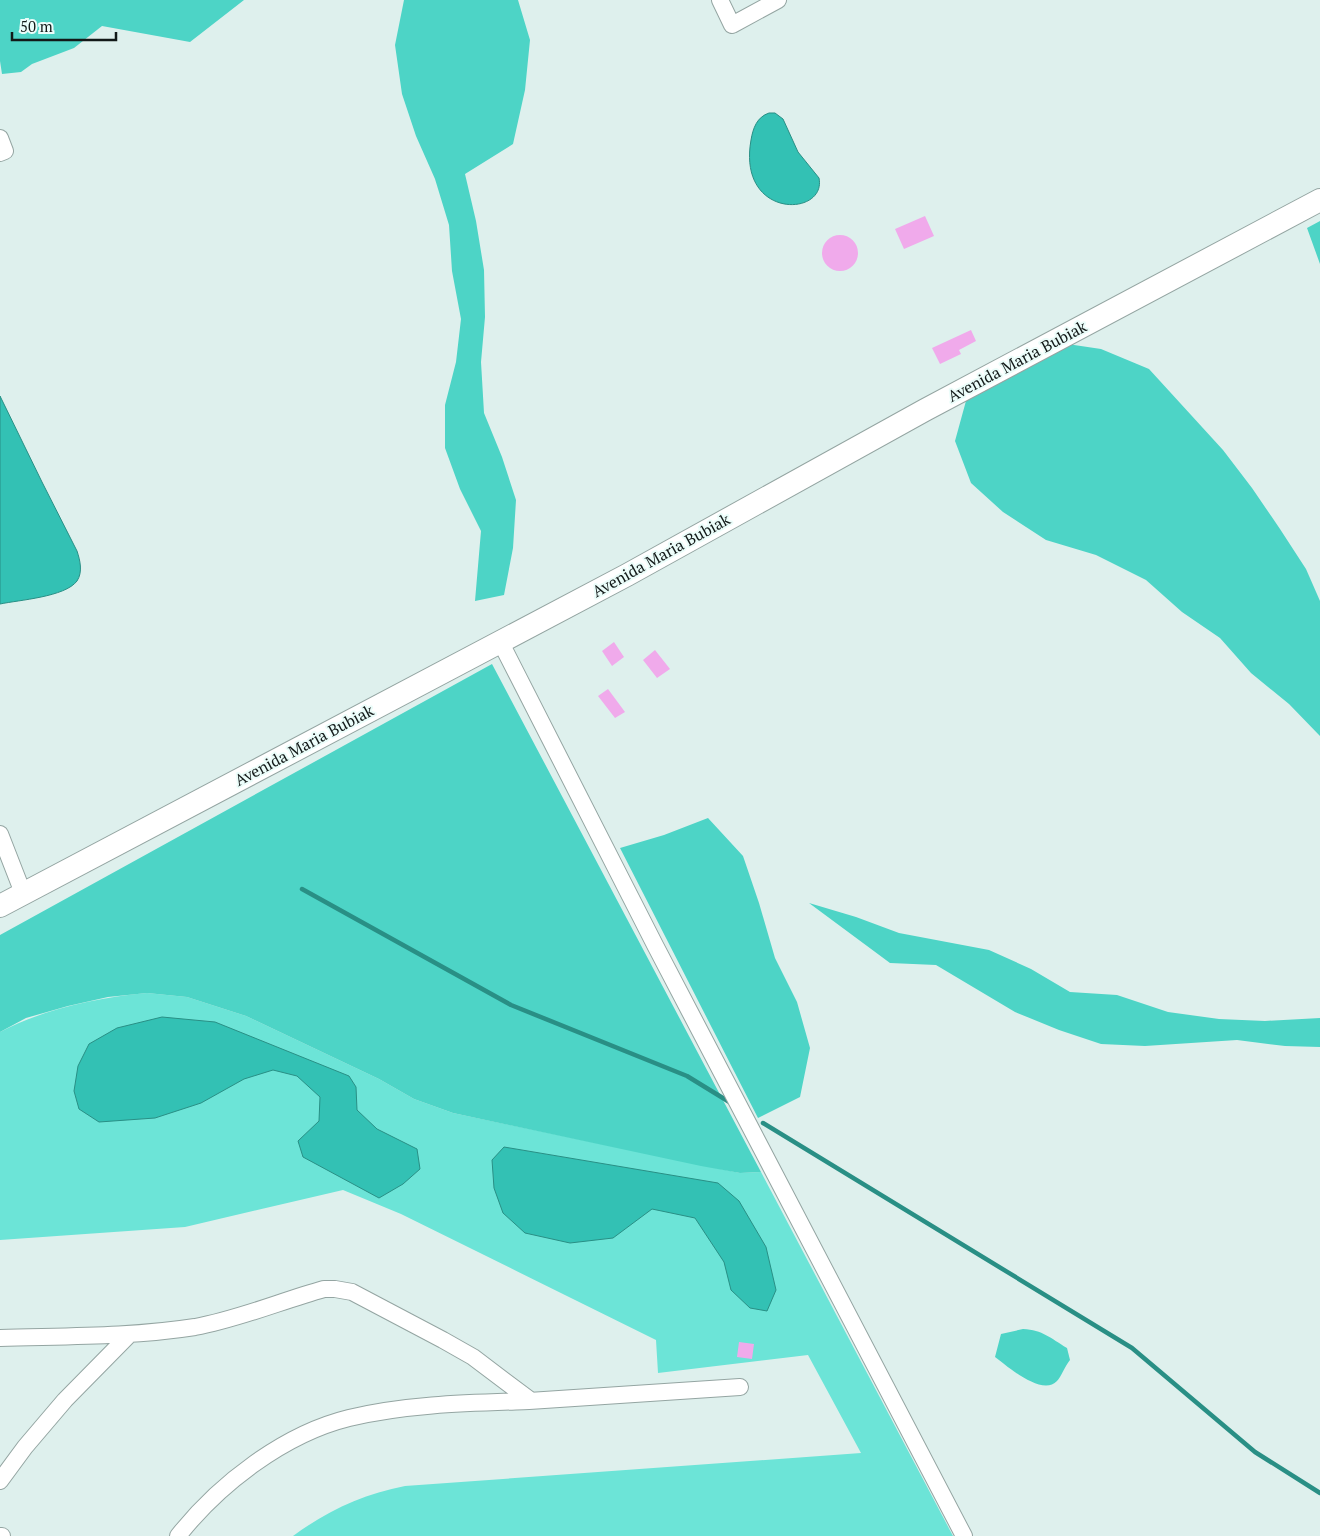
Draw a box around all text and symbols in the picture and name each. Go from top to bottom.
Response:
scale bar [12,10,116,42]
text: 50 m [20,16,53,36]
street label: Avenida Maria Bubiak [944,315,1091,407]
street label: Avenida Maria Bubiak [588,508,735,602]
street label: Avenida Maria Bubiak [231,699,378,791]

